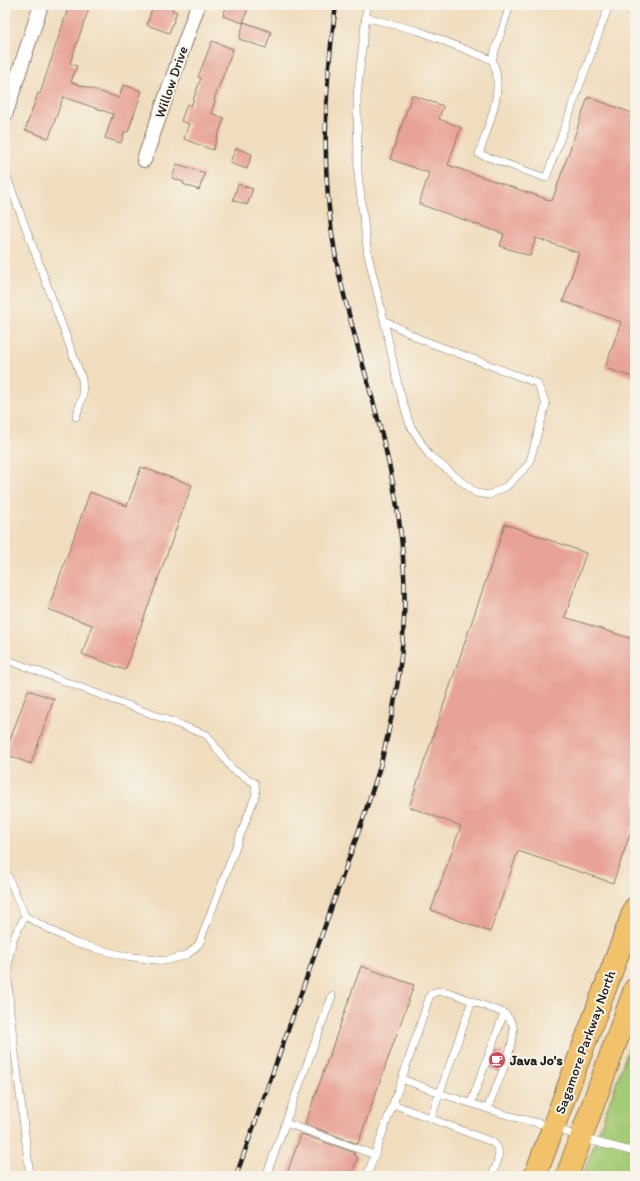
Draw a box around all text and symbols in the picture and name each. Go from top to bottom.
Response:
street label: Willow Drive [151,44,192,120]
street label: Sagamore Parkway North [552,968,620,1116]
cafe icon: Java Jo's [487,1050,507,1070]
place label: Java Jo's [509,1052,563,1069]

